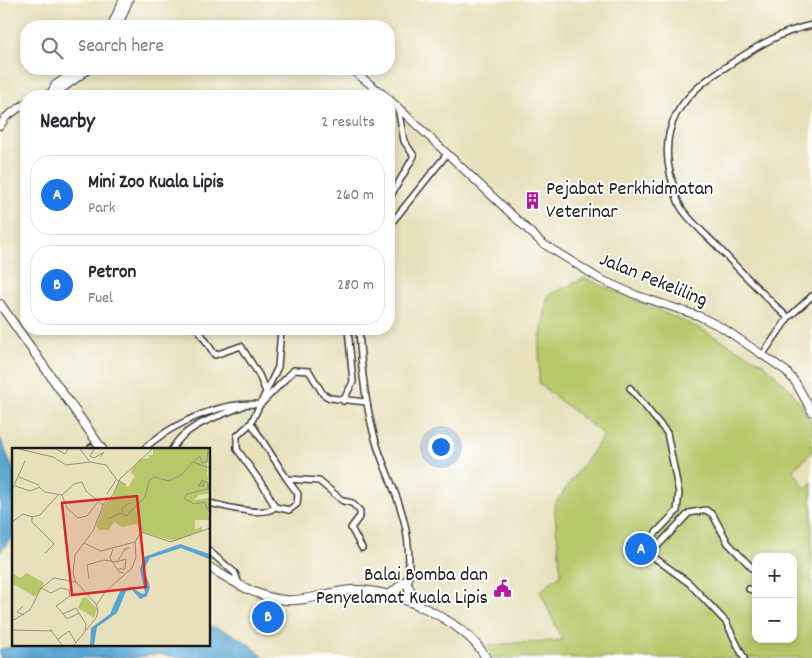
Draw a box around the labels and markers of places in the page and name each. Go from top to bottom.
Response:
place label: Pejabat Perkhidmatan Veterinar [546,176,713,227]
building icon: Pejabat Perkhidmatan Veterinar [522,191,542,211]
pin: A [625,530,657,568]
place label: Balai Bomba dan Penyelamat Kuala Lipis [316,562,488,613]
public building icon: Balai Bomba dan Penyelamat Kuala Lipis [492,578,512,598]
pin: B [252,598,284,636]

